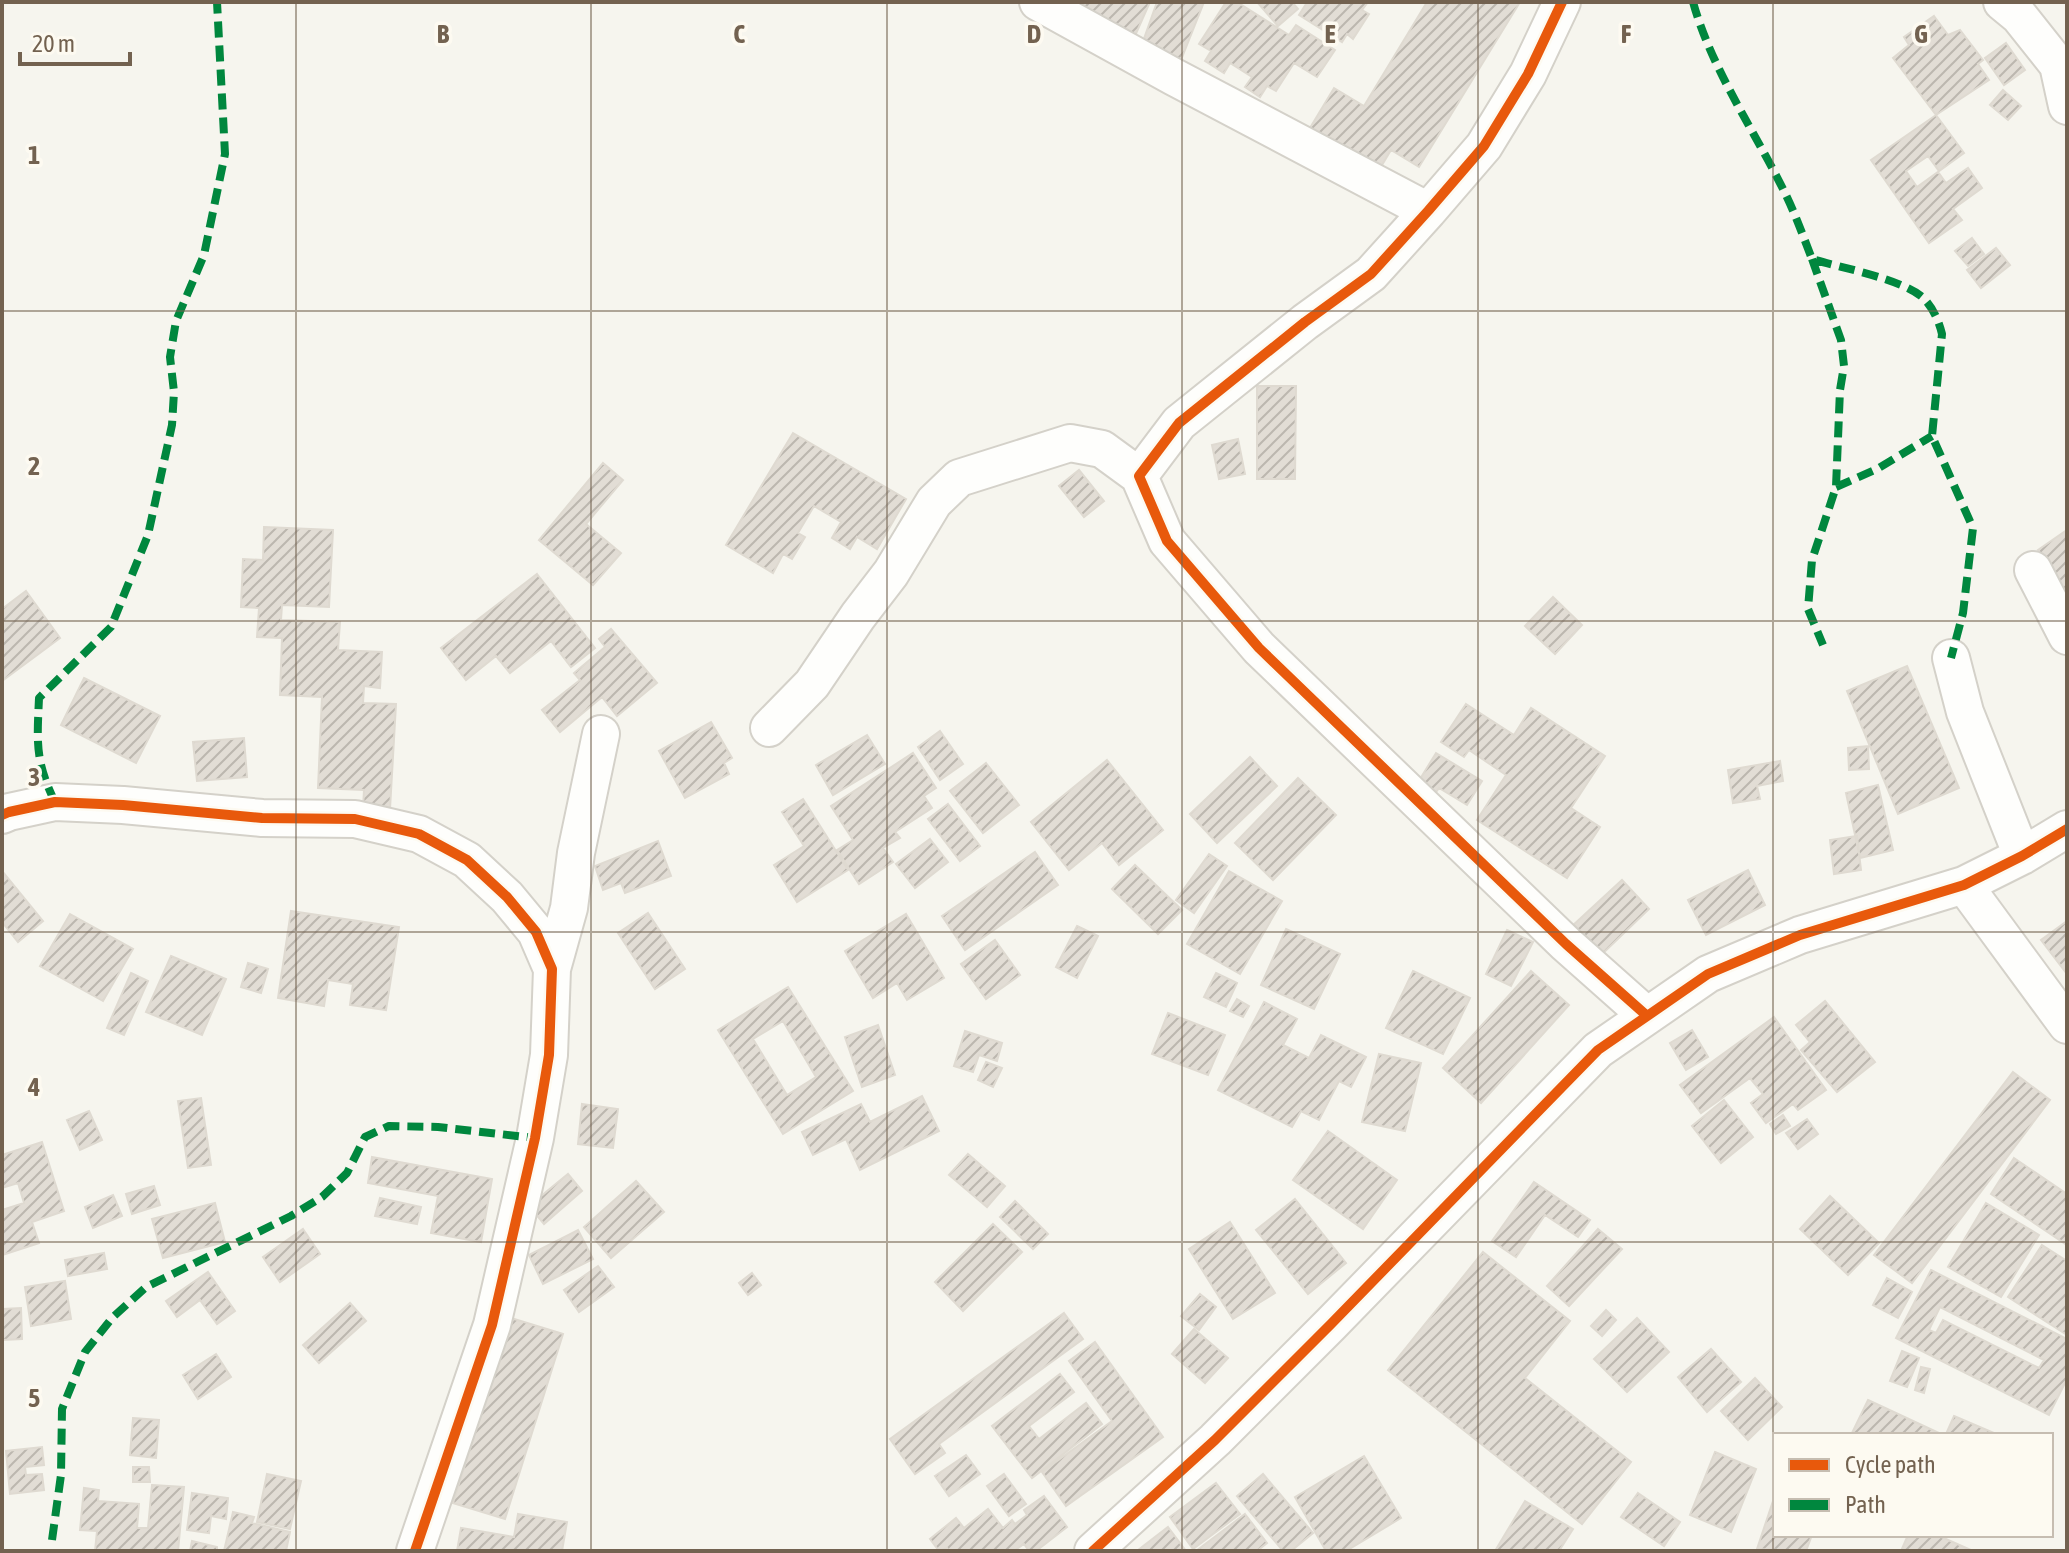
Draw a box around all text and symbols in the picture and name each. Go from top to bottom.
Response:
scale bar [20,16,130,66]
text: B [437,19,450,49]
text: C [733,19,745,49]
text: D [1027,19,1041,49]
text: E [1324,19,1336,49]
text: F [1621,19,1632,49]
text: G [1914,19,1928,49]
text: 20 m [32,30,75,57]
text: 1 [28,140,40,170]
text: 2 [28,451,40,481]
text: 3 [28,762,40,792]
text: 4 [27,1072,40,1102]
text: 5 [28,1383,40,1413]
legend [1773,1433,2053,1537]
text: Cycle path [1845,1451,1936,1478]
text: Path [1845,1491,1886,1518]

